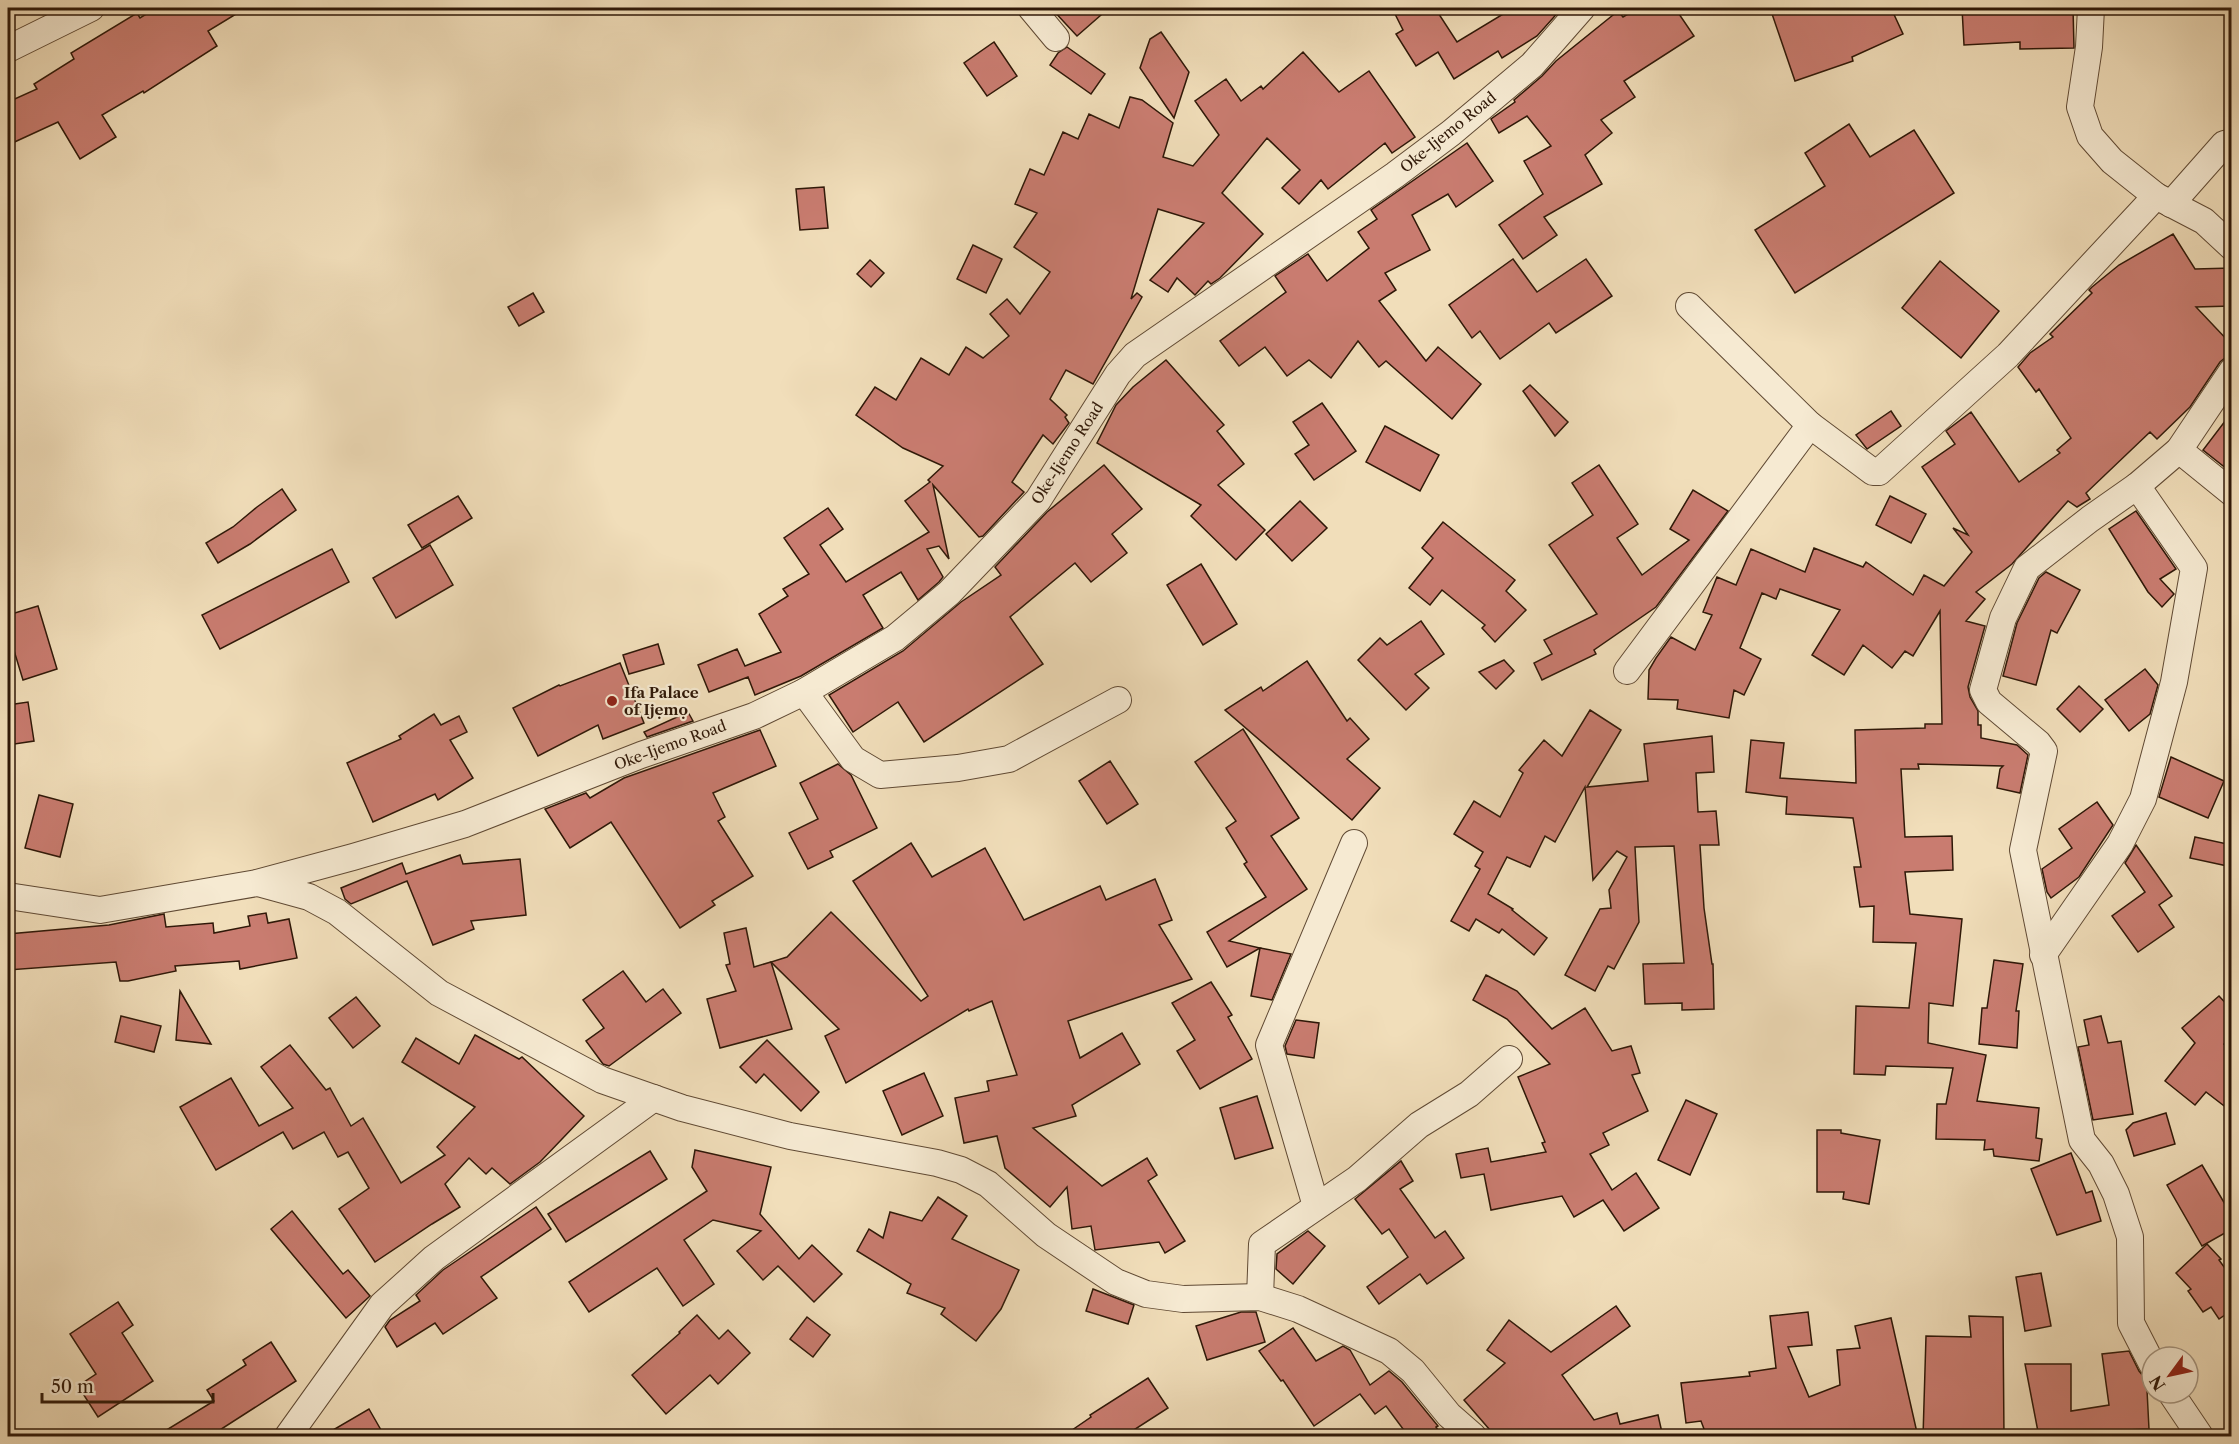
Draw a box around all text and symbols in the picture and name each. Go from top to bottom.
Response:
street label: Oke-Ijemo Road [1396,87,1500,177]
street label: Oke-Ijemo Road [1027,398,1107,508]
place label: Ifa Palace of Ijẹmọ [624,683,699,719]
marker: Ifa Palace of Ijẹmọ [605,694,619,708]
street label: Oke-Ijemo Road [611,716,729,774]
north arrow [2140,1345,2200,1405]
scale bar [42,1366,213,1404]
text: N [2145,1372,2170,1394]
text: 50 m [51,1376,94,1398]

